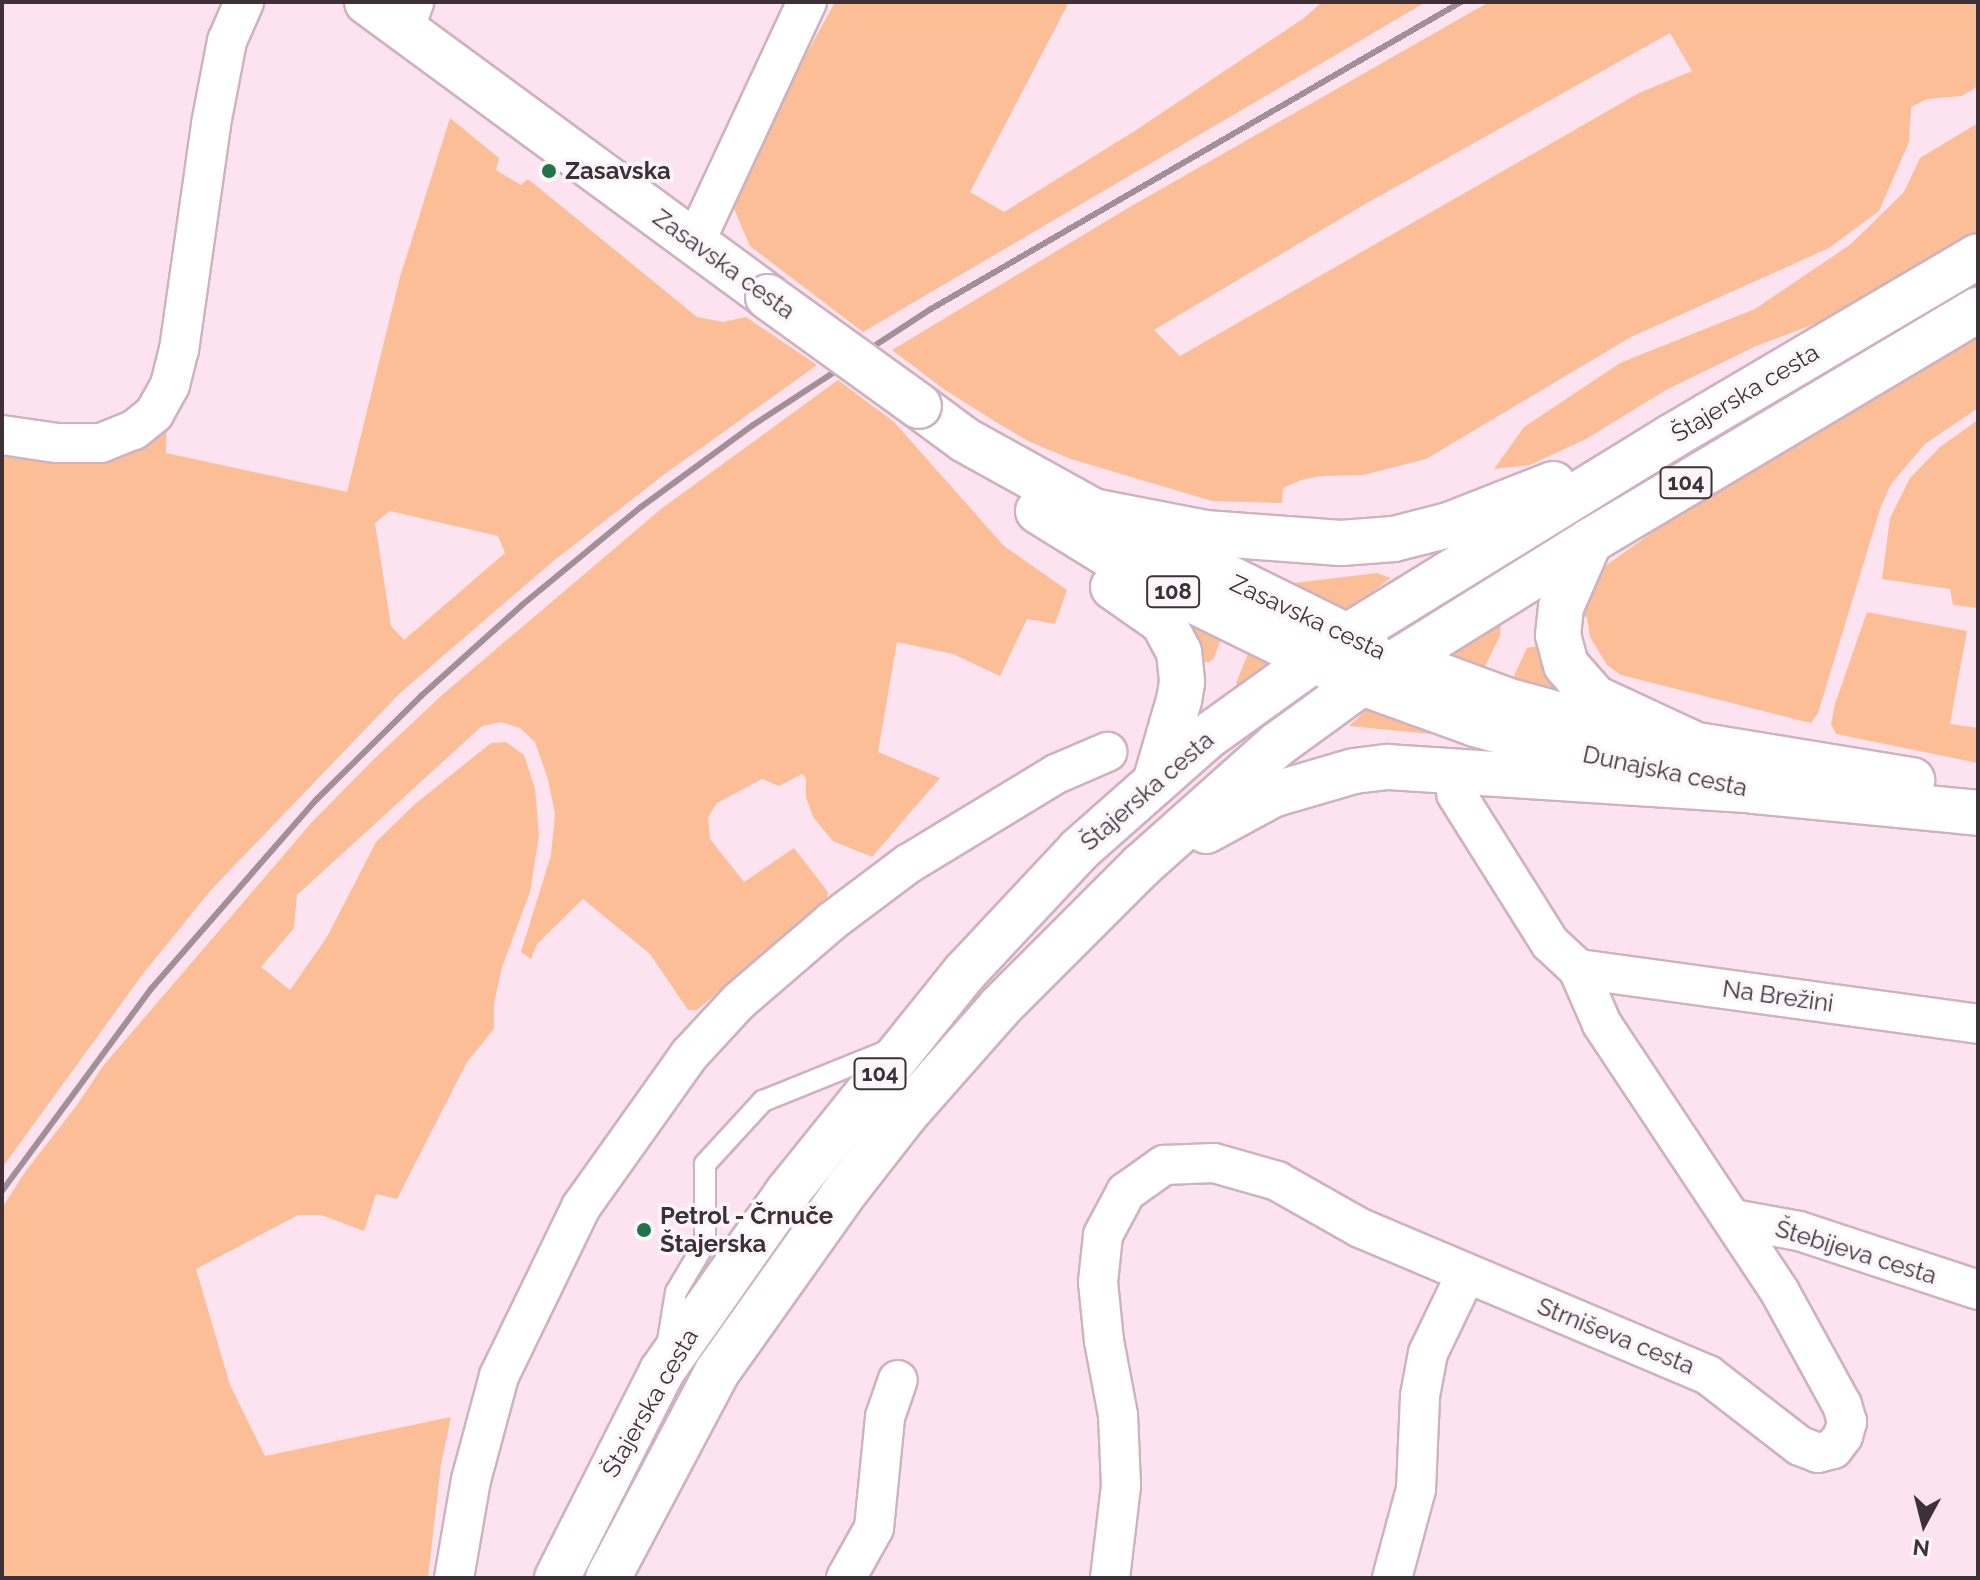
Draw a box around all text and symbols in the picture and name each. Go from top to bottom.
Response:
place label: Zasavska [565,157,671,185]
marker: Zasavska [540,162,558,180]
street label: Zasavska cesta [647,203,801,325]
street label: Štajerska cesta [1666,338,1824,448]
road number: 104 [1658,465,1714,501]
street label: Zasavska cesta [1226,568,1390,666]
road number: 108 [1145,574,1201,610]
street label: Štajerska cesta [1075,725,1219,857]
street label: Dunajska cesta [1580,740,1750,802]
street label: Na Brežini [1721,974,1835,1018]
road number: 104 [852,1056,908,1092]
place label: Petrol - Črnuče Štajerska [660,1202,834,1258]
street label: Štebijeva cesta [1772,1214,1940,1290]
marker: Petrol - Črnuče Štajerska [635,1221,653,1239]
street label: Strniševa cesta [1533,1291,1699,1381]
street label: Štajerska cesta [596,1324,704,1482]
north arrow [1884,1484,1964,1564]
text: N [1911,1534,1931,1562]

